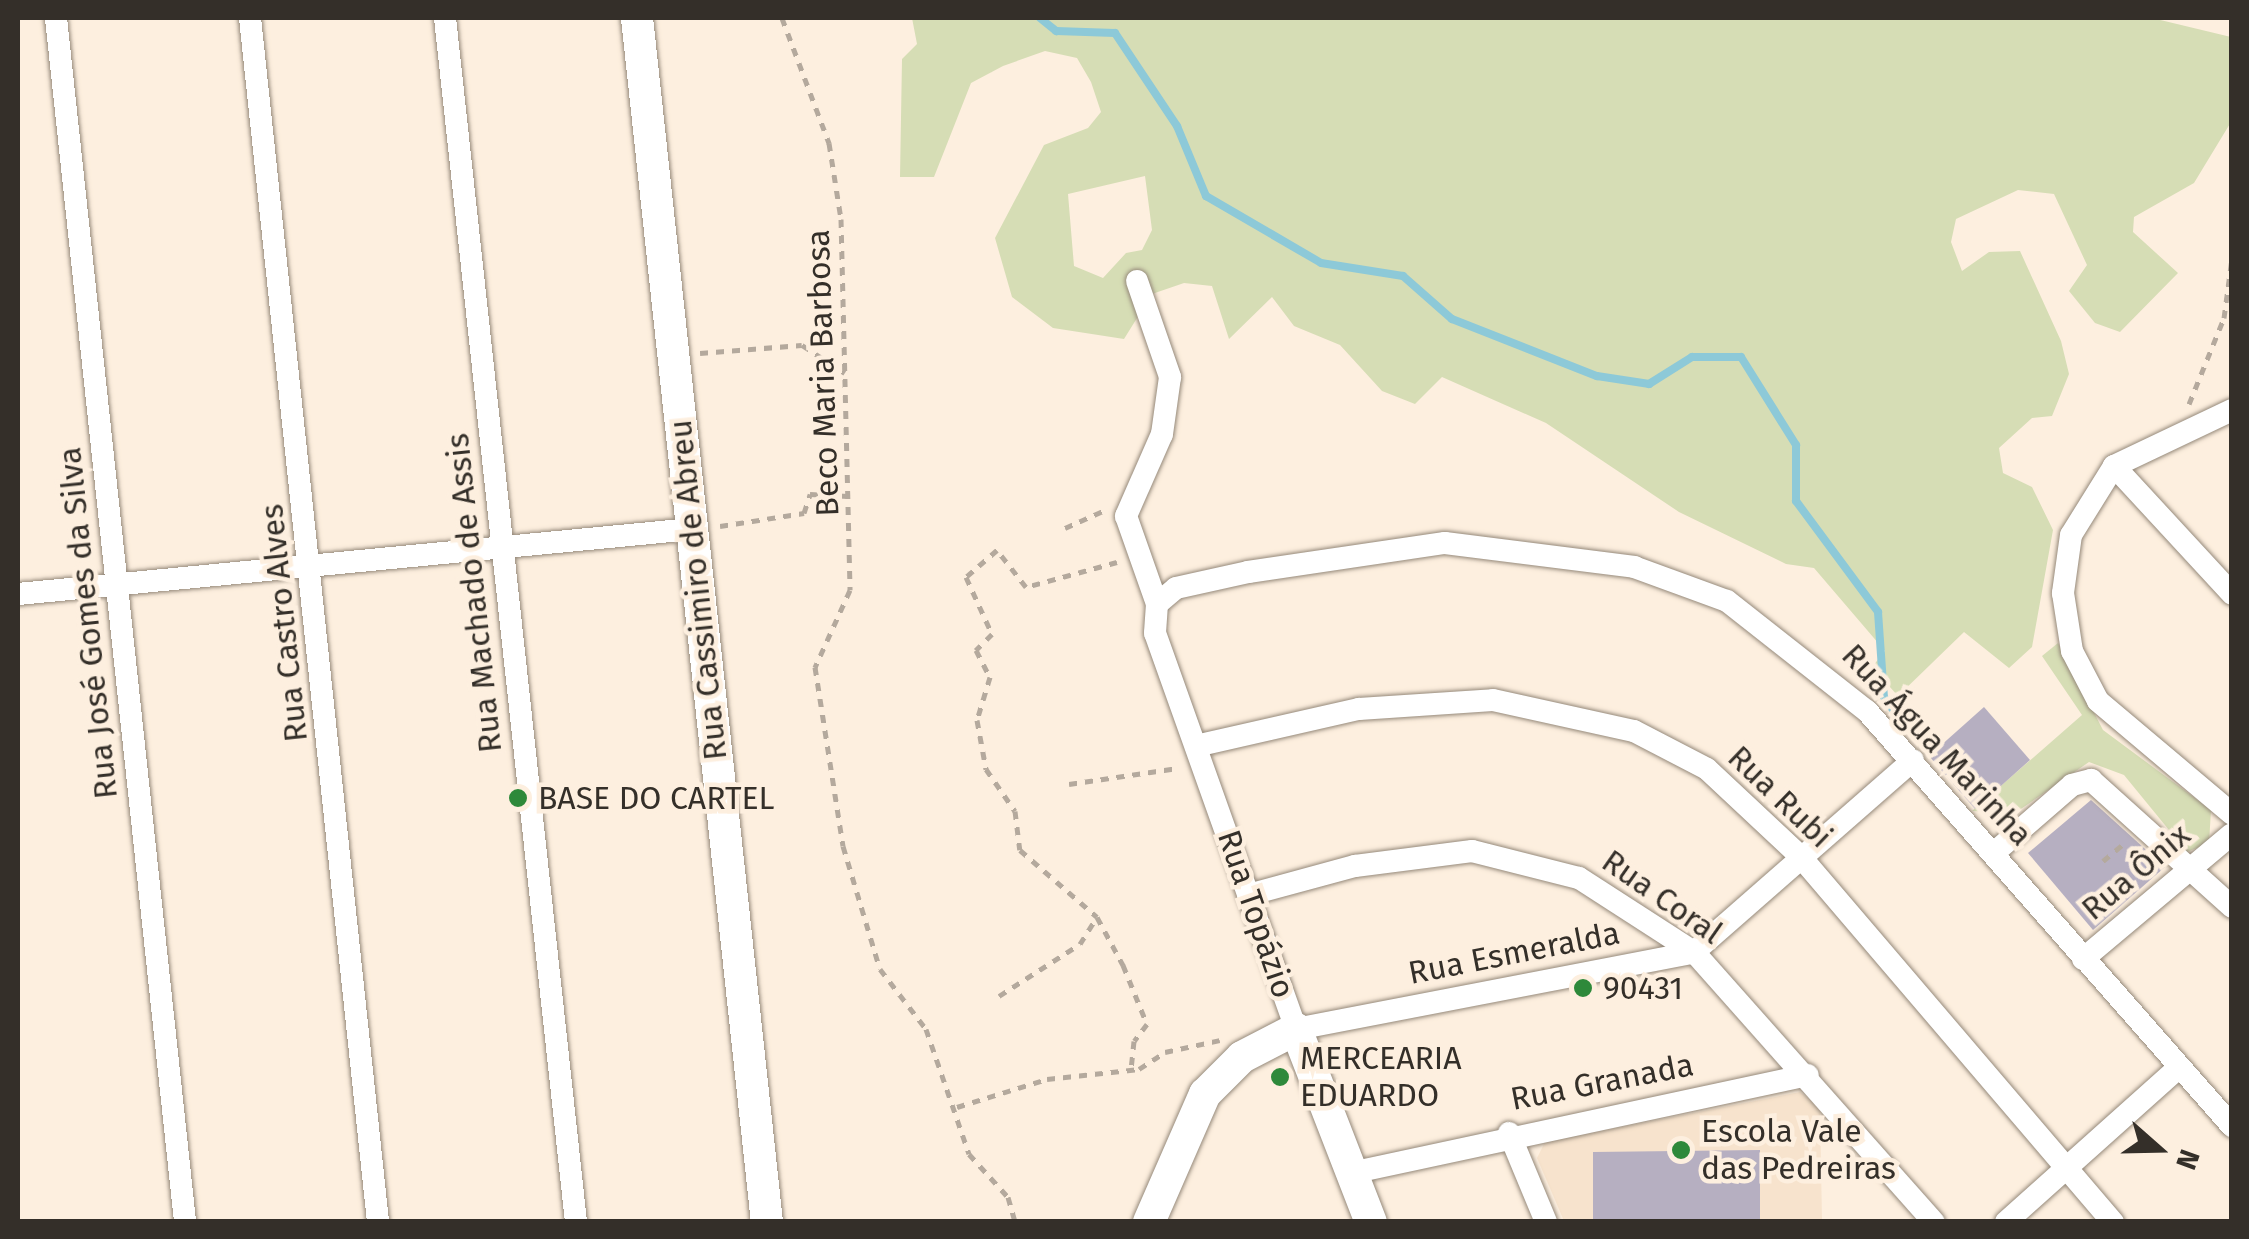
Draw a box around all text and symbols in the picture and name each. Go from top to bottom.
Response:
street label: Beco Maria Barbosa [799,229,847,517]
street label: Rua Cassimiro de Abreu [661,418,735,762]
street label: Rua Machado de Assis [438,431,510,755]
street label: Rua José Gomes da Silva [50,445,126,801]
street label: Rua Castro Alves [252,502,316,744]
street label: Rua Água Marinha [1834,636,2040,854]
street label: Rua Rubi [1720,738,1840,856]
place label: BASE DO CARTEL [538,779,774,817]
marker: BASE DO CARTEL [507,787,529,809]
street label: Rua Ônix [2074,816,2198,928]
street label: Rua Topázio [1209,825,1303,1003]
street label: Rua Coral [1595,842,1729,952]
street label: Rua Esmeralda [1405,914,1623,992]
place label: 90431 [1603,969,1683,1007]
marker: 90431 [1572,977,1594,999]
place label: MERCEARIA EDUARDO [1300,1040,1462,1115]
street label: Rua Granada [1507,1045,1697,1119]
marker: MERCEARIA EDUARDO [1269,1066,1291,1088]
north arrow [2109,1099,2209,1199]
place label: Escola Vale das Pedreiras [1701,1113,1896,1188]
marker: Escola Vale das Pedreiras [1670,1139,1692,1161]
text: N [2169,1145,2206,1174]

